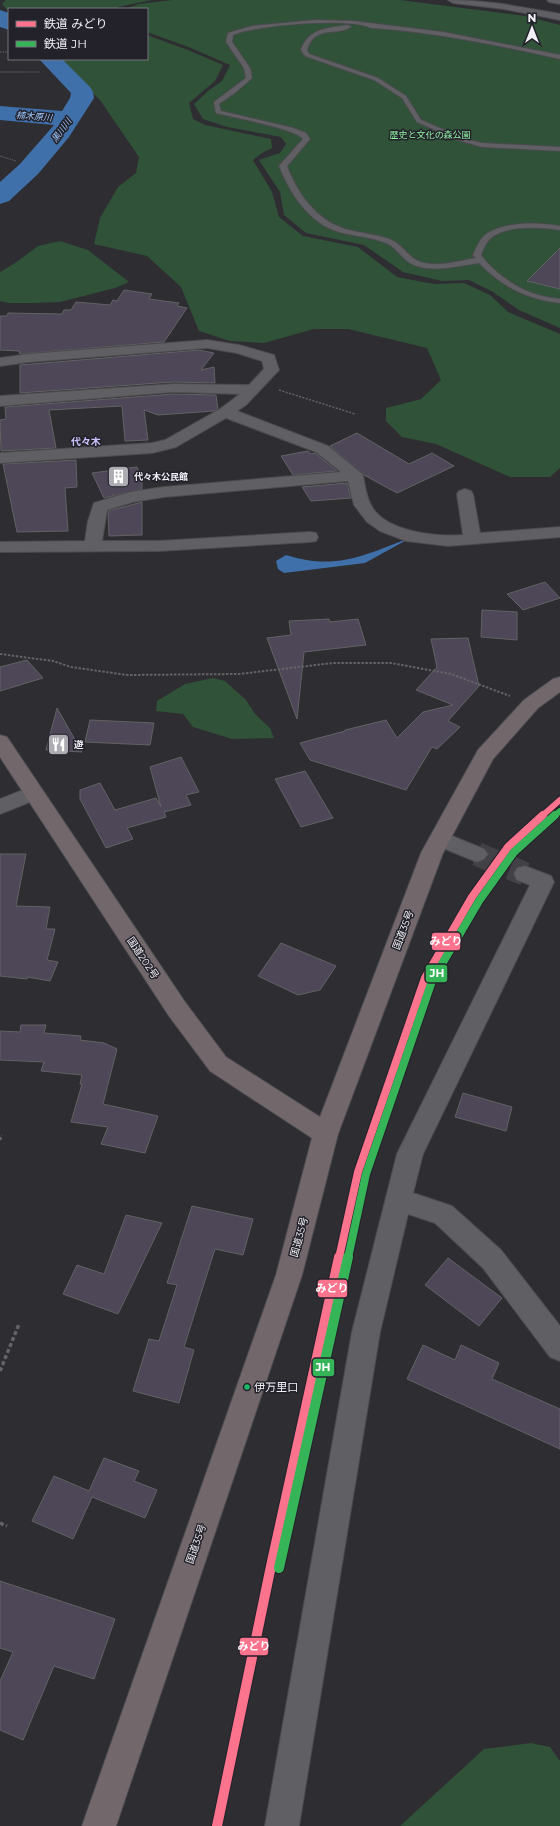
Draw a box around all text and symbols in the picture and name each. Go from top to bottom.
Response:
legend [8,8,148,60]
north arrow [512,8,552,48]
text: N [528,11,536,25]
text: 鉄道 みどり [44,16,107,31]
text: 鉄道 JH [44,36,87,51]
water label: 楠木原川 [16,109,53,123]
water label: 黒川川 [49,115,74,144]
park label: 歴史と文化の森公園 [389,129,471,140]
district label: 代々木 [71,435,101,448]
building icon: 代々木公民館 [106,463,132,489]
place label: 代々木公民館 [134,471,188,482]
restaurant icon: 遊 [46,731,72,757]
place label: 遊 [74,738,84,751]
street label: 国道35号 [390,908,416,952]
line badge: みどり [431,932,461,951]
street label: 国道202号 [124,934,162,982]
text: みどり [430,934,463,948]
line badge: JH [425,964,448,983]
text: JH [429,966,444,980]
street label: 国道35号 [287,1215,311,1259]
line badge: みどり [317,1279,348,1298]
text: みどり [316,1281,349,1295]
line badge: JH [312,1358,335,1377]
text: JH [315,1360,330,1374]
place label: 伊万里口 [254,1380,298,1394]
marker: 伊万里口 [242,1382,252,1392]
street label: 国道35号 [183,1522,209,1566]
line badge: みどり [239,1637,269,1656]
text: みどり [238,1639,271,1653]

